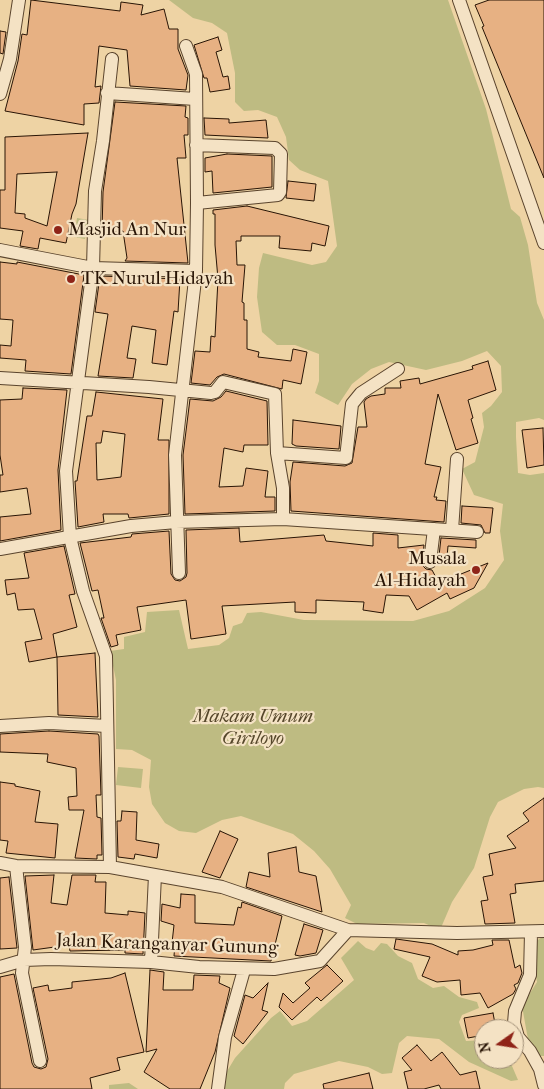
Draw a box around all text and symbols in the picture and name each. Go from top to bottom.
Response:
place label: Masjid An Nur [68,219,186,241]
marker: Masjid An Nur [52,224,64,236]
place label: TK Nurul Hidayah [81,268,233,290]
marker: TK Nurul Hidayah [65,273,77,285]
place label: Musala Al-Hidayah [375,548,466,592]
marker: Musala Al-Hidayah [470,564,482,576]
park label: Makam Umum Giriloyo [193,706,313,750]
street label: Jalan Karanganyar Gunung [55,930,279,960]
north arrow [474,1019,524,1069]
text: N [475,1040,494,1054]

